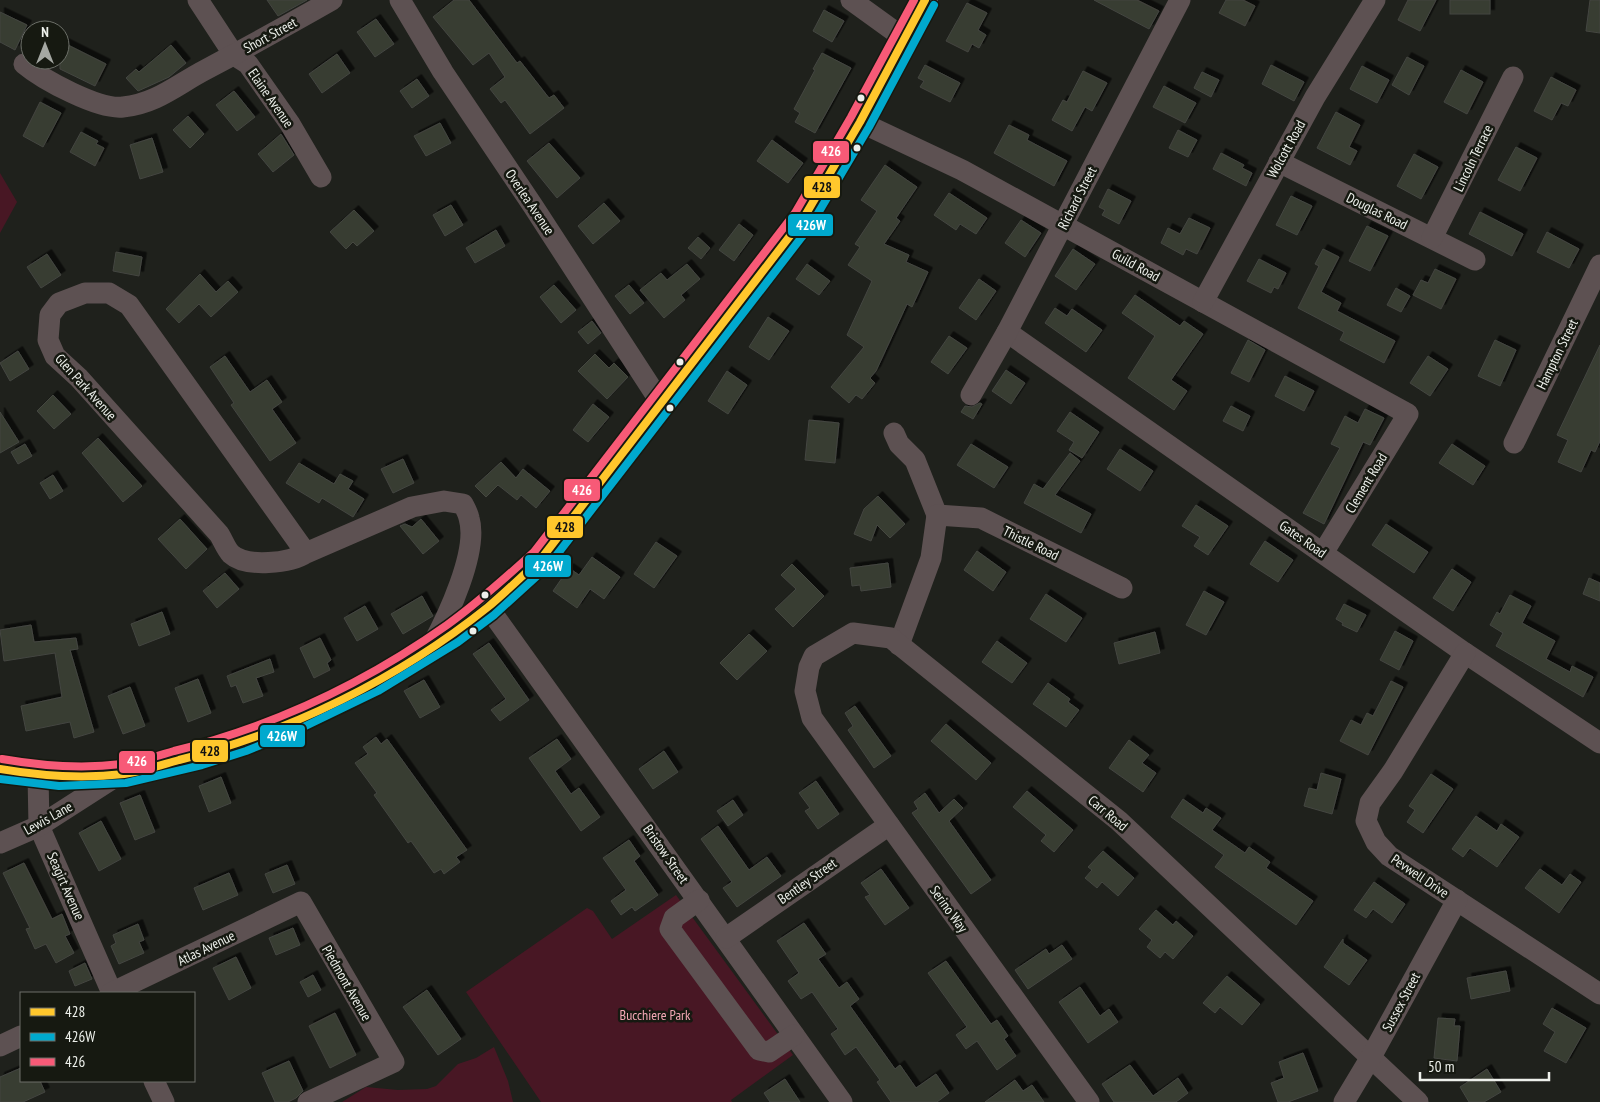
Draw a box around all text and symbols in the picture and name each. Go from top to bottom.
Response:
street label: Short Street [240,13,300,57]
north arrow [20,20,70,70]
text: N [41,23,49,41]
street label: Elaine Avenue [244,65,298,131]
unlabelled marker [856,93,866,103]
street label: Wolcott Road [1263,117,1309,181]
street label: Lincoln Terrace [1449,121,1497,194]
line badge: 426 [812,140,850,164]
text: 426 [821,142,841,160]
unlabelled marker [852,143,862,153]
street label: Richard Street [1053,163,1101,233]
street label: Overlea Avenue [502,166,559,238]
line badge: 428 [803,175,841,199]
text: 428 [812,178,832,196]
street label: Douglas Road [1343,188,1411,234]
line badge: 426W [787,213,834,237]
text: 426W [796,216,827,234]
street label: Guild Road [1109,244,1163,286]
street label: Hampton Street [1532,316,1582,392]
street label: Glen Park Avenue [51,350,121,424]
unlabelled marker [675,357,685,367]
unlabelled marker [665,403,675,413]
street label: Clement Road [1341,450,1391,516]
line badge: 426 [563,478,601,502]
text: 426 [572,481,592,499]
line badge: 428 [546,515,584,539]
street label: Gates Road [1276,516,1330,562]
text: 428 [555,518,575,536]
street label: Thistle Road [1000,522,1062,564]
line badge: 426W [524,554,572,578]
text: 426W [533,557,564,575]
unlabelled marker [480,590,490,600]
unlabelled marker [468,626,478,636]
line badge: 426W [259,724,306,748]
text: 426W [267,727,298,745]
line badge: 428 [191,739,229,763]
text: 428 [200,742,220,760]
line badge: 426 [118,750,156,774]
text: 426 [127,752,147,770]
street label: Carr Road [1084,791,1132,835]
street label: Lewis Lane [20,797,76,839]
street label: Bristow Street [639,821,693,887]
street label: Seagirt Avenue [43,849,89,923]
street label: Pevwell Drive [1388,850,1453,902]
street label: Bentley Street [774,854,840,908]
street label: Serino Way [926,882,972,936]
street label: Atlas Avenue [174,926,238,970]
street label: Piedmont Avenue [318,942,376,1024]
street label: Sussex Street [1378,969,1424,1035]
legend [20,992,195,1082]
text: 428 [65,1002,85,1021]
park label: Bucchiere Park [620,1006,691,1024]
text: 426W [65,1027,95,1046]
scale bar [1420,1050,1549,1082]
text: 426 [65,1052,86,1071]
text: 50 m [1428,1057,1454,1076]

